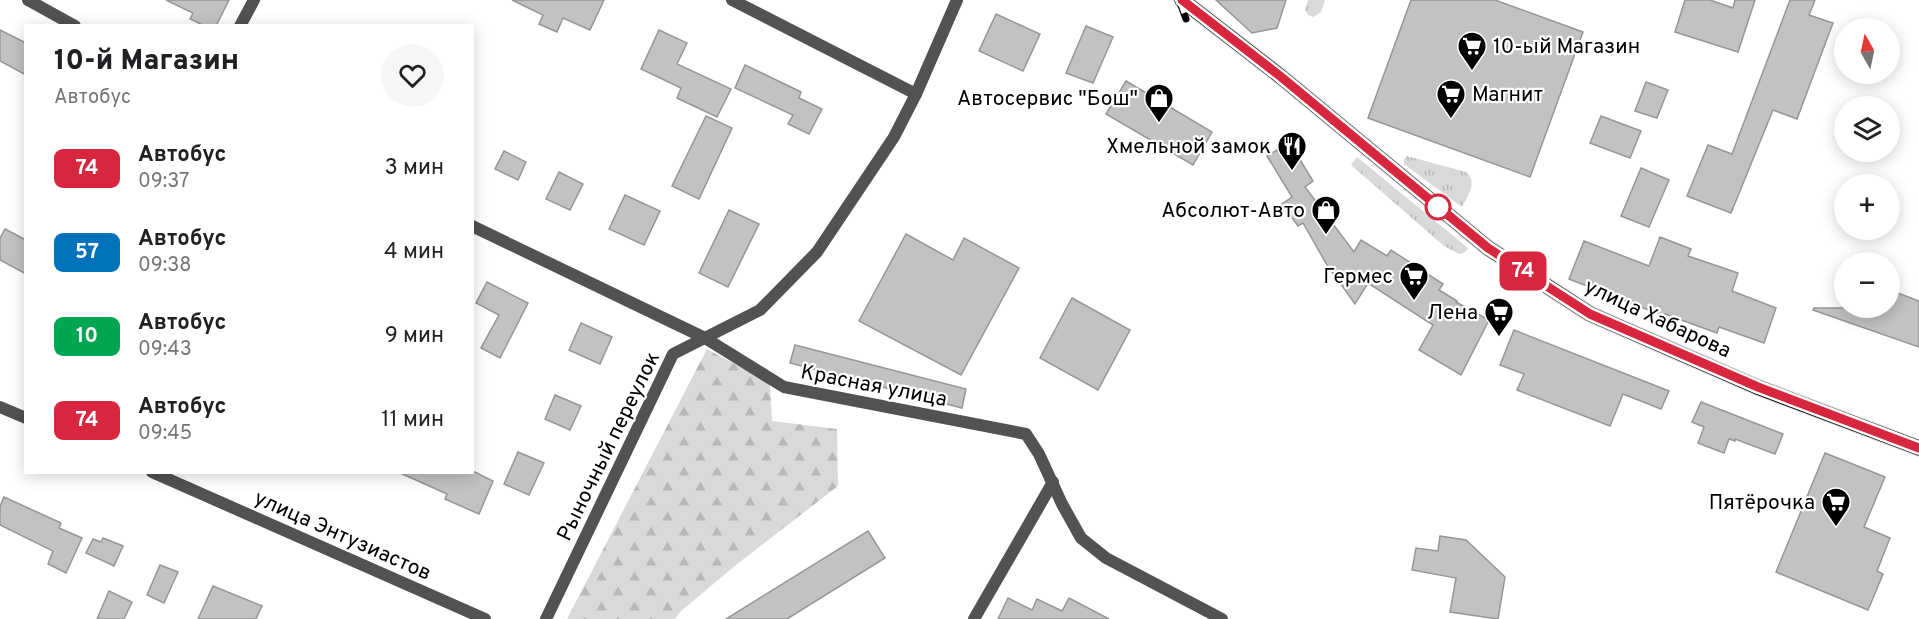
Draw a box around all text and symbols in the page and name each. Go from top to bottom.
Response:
north arrow [1834,18,1900,84]
map controls [1834,18,1900,318]
supermarket icon: 10-ый Магазин [1456,30,1488,72]
place label: 10-ый Магазин [1493,34,1640,61]
text: 10-й Магазин [54,44,239,80]
button: heart [381,44,444,107]
supermarket icon: Магнит [1435,78,1467,120]
shop icon: Автосервис "Бош" [1143,82,1175,124]
place label: Магнит [1472,82,1543,109]
text: Автобус [54,85,131,111]
place label: Автосервис "Бош" [957,86,1138,113]
button: layers [1834,96,1900,162]
restaurant icon: Хмельной замок [1276,130,1308,172]
place label: Хмельной замок [1106,134,1271,161]
text: Автобус [138,142,226,169]
text: 74 [75,155,99,182]
text: 3 мин [385,155,444,182]
text: 09:37 [138,169,190,195]
button: + [1834,174,1900,240]
shop icon: Абсолют-Авто [1310,194,1342,236]
unlabelled marker [1425,194,1451,220]
place label: Абсолют-Авто [1161,198,1305,225]
text: Автобус [138,226,226,253]
text: 57 [75,239,99,266]
text: 4 мин [384,239,444,266]
line badge: 74 [1496,252,1550,290]
button: − [1834,252,1900,318]
text: 09:38 [138,253,192,279]
text: 74 [1511,258,1535,285]
supermarket icon: Гермес [1398,260,1430,302]
place label: Гермес [1323,264,1393,291]
street label: улица Хабарова [1580,274,1735,365]
supermarket icon: Лена [1483,296,1515,338]
place label: Лена [1427,300,1478,327]
text: Автобус [138,310,226,337]
text: 10 [76,323,98,350]
text: 9 мин [385,323,444,350]
text: 09:43 [138,337,192,363]
street label: Рыночный переулок [552,348,667,546]
street label: Красная улица [798,359,949,414]
text: Автобус [138,394,226,421]
text: 74 [75,407,99,434]
text: 11 мин [381,407,444,434]
text: 09:45 [138,421,192,447]
street label: улица Энтузиастов [250,485,435,588]
supermarket icon: Пятёрочка [1820,486,1852,528]
place label: Пятёрочка [1709,490,1815,517]

